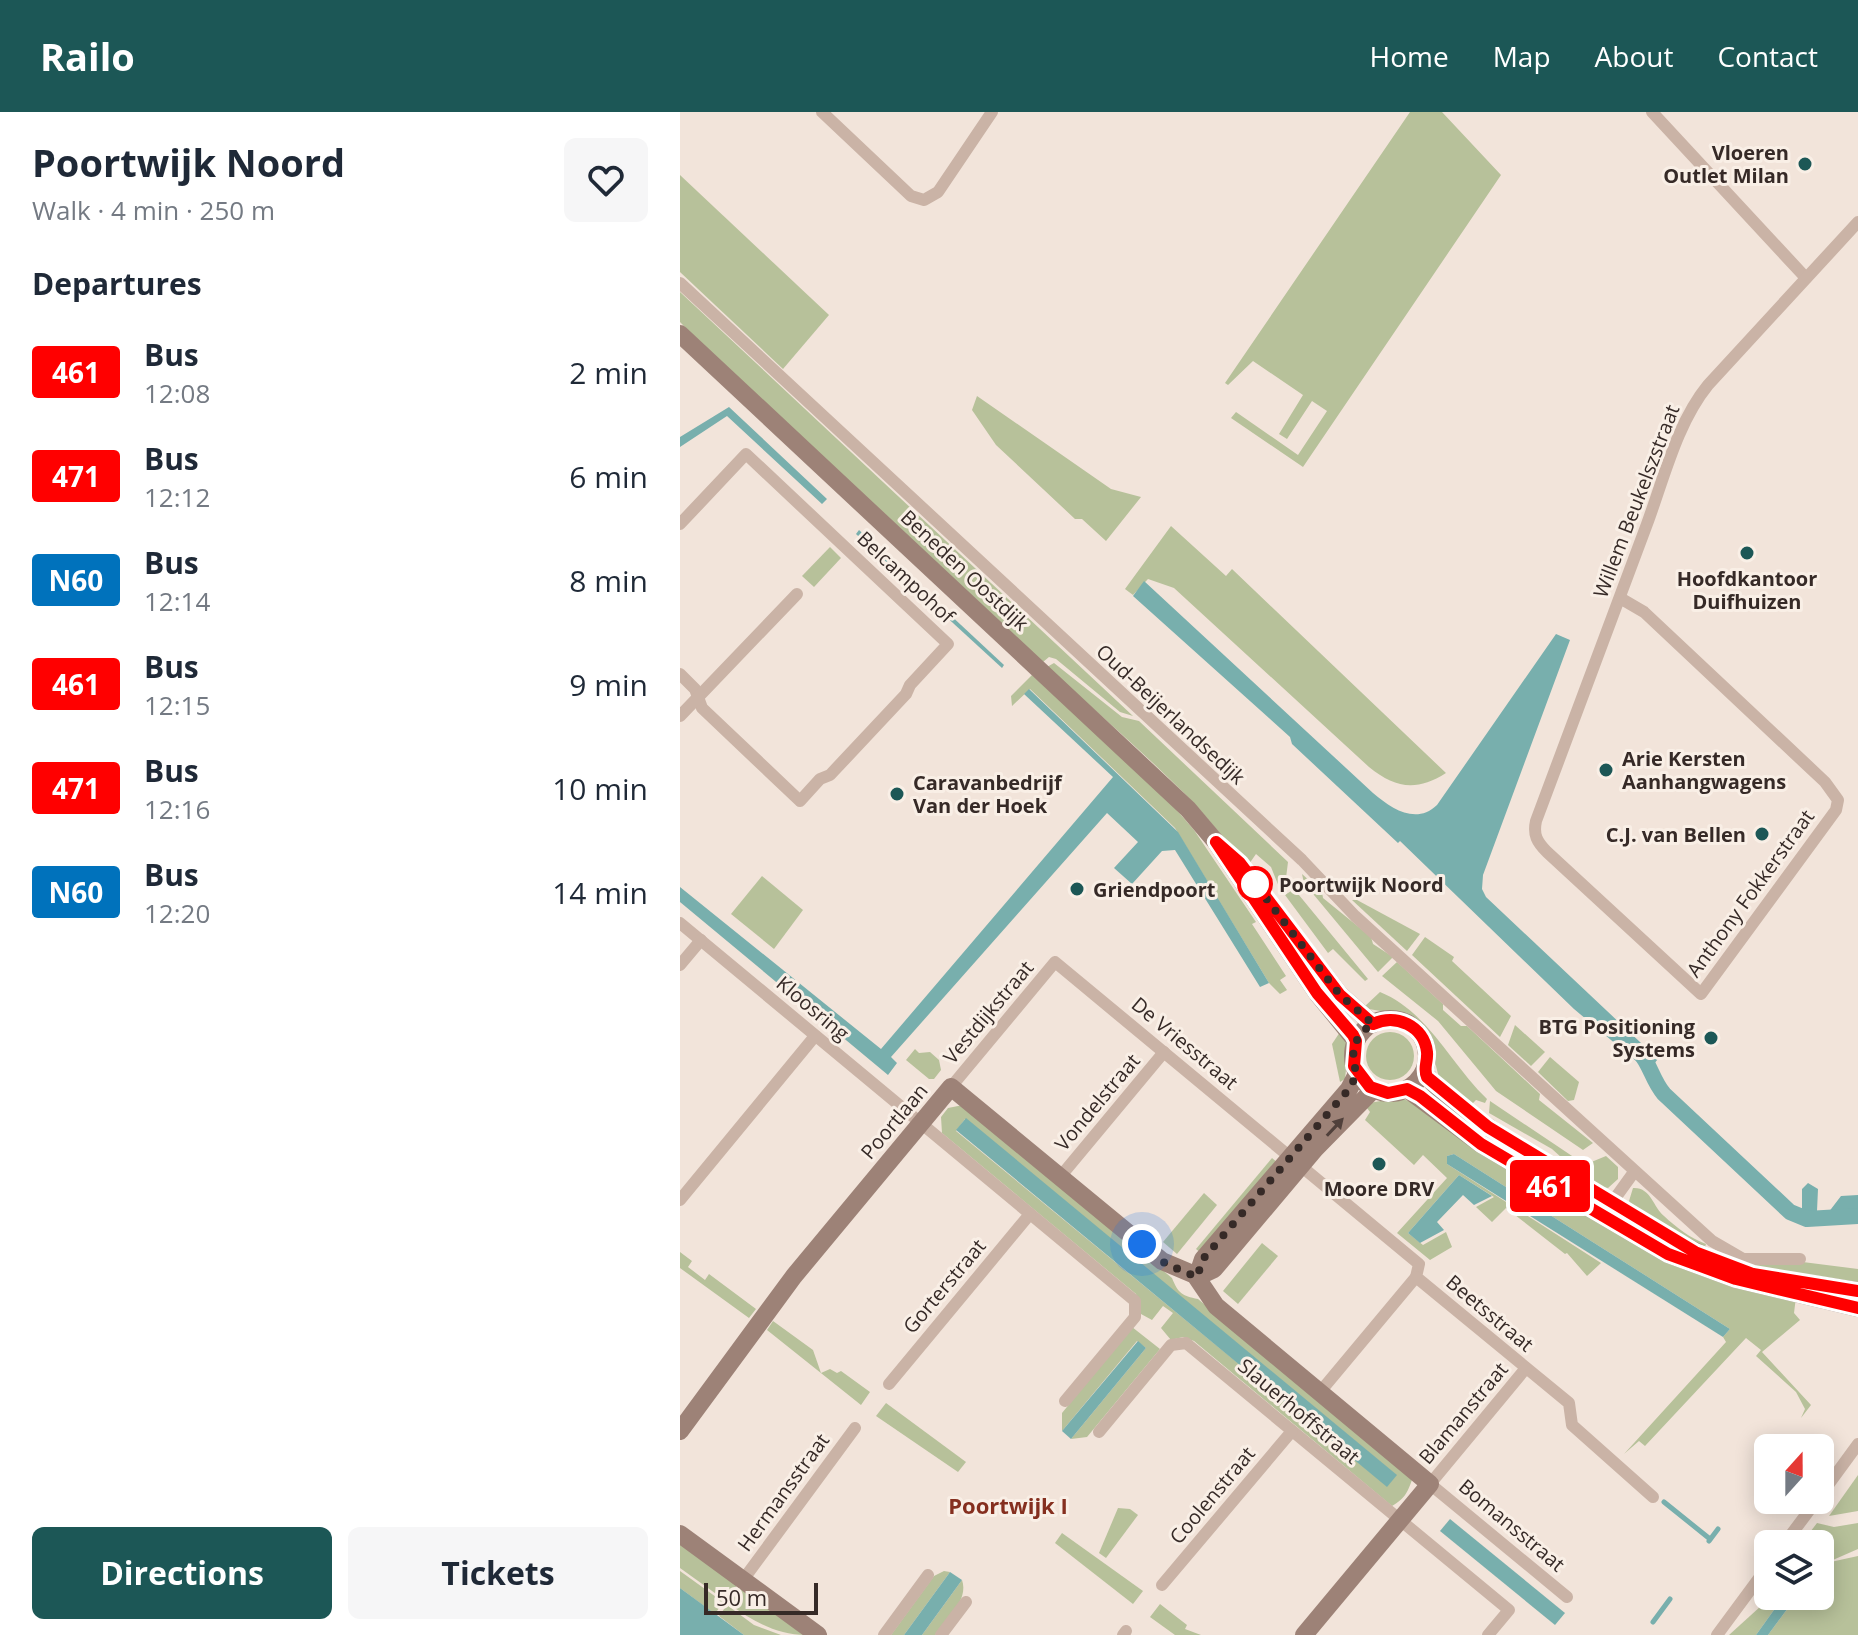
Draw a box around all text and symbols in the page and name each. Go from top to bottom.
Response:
text: Railo [40,30,135,82]
text: Home [1370,37,1449,75]
text: Map [1493,37,1551,75]
text: About [1595,37,1673,75]
text: Contact [1717,37,1818,75]
text: Poortwijk Noord [32,136,345,188]
button: heart [564,138,648,222]
place label: Vloeren Outlet Milan [1663,139,1789,189]
marker: Vloeren Outlet Milan [1796,155,1814,173]
text: Walk · 4 min · 250 m [32,192,275,228]
text: Departures [32,263,202,304]
text: Bus [144,334,199,375]
text: 2 min [569,352,648,393]
text: 461 [52,353,100,391]
text: 12:08 [144,375,210,411]
street label: Willem Beukelszstraat [1587,401,1685,601]
text: Bus [144,438,199,479]
text: 6 min [569,456,648,497]
text: 471 [52,457,100,495]
text: 12:12 [144,479,210,515]
street label: Beneden Oostdijk [895,504,1035,637]
street label: Belcampohof [852,525,961,630]
text: Bus [144,542,199,583]
marker: Hoofdkantoor Duifhuizen [1738,544,1756,562]
text: 8 min [569,560,648,601]
text: N60 [49,561,103,599]
place label: Hoofdkantoor Duifhuizen [1677,565,1817,615]
text: 12:14 [144,583,210,619]
street label: Oud-Beijerlandsedijk [1091,638,1252,791]
text: Bus [144,646,199,687]
text: 9 min [569,664,648,705]
text: 461 [52,665,100,703]
text: 12:15 [144,687,210,723]
place label: Arie Kersten Aanhangwagens [1622,745,1786,795]
text: Bus [144,750,199,791]
marker: Arie Kersten Aanhangwagens [1597,761,1615,779]
text: 10 min [552,768,648,809]
text: 471 [52,769,100,807]
place label: Caravanbedrijf Van der Hoek [913,769,1063,819]
marker: Caravanbedrijf Van der Hoek [888,785,906,803]
text: 12:16 [144,791,210,827]
street label: Anthony Fokkerstraat [1680,804,1820,982]
place label: C.J. van Bellen [1606,821,1746,848]
marker: C.J. van Bellen [1753,825,1771,843]
text: Bus [144,854,199,895]
marker: Poortwijk Noord [1238,867,1272,901]
place label: Poortwijk Noord [1279,871,1444,898]
text: 14 min [552,872,648,913]
text: N60 [49,873,103,911]
place label: Griendpoort [1093,876,1216,903]
marker: Griendpoort [1068,880,1086,898]
text: 12:20 [144,895,210,931]
street label: Vestdijkstraat [937,955,1039,1069]
street label: Kloosring [771,970,855,1046]
street label: De Vriesstraat [1126,991,1244,1095]
place label: BTG Positioning Systems [1538,1013,1696,1063]
marker: BTG Positioning Systems [1702,1029,1720,1047]
street label: Vondelstraat [1048,1048,1146,1156]
street label: Poortlaan [854,1077,934,1165]
one-way arrow [1326,1118,1344,1137]
marker: Moore DRV [1370,1155,1388,1173]
line badge: 461 [1504,1160,1596,1212]
text: 461 [1526,1167,1574,1205]
place label: Moore DRV [1324,1175,1434,1202]
your location [1122,1224,1162,1264]
street label: Gorterstraat [897,1233,991,1339]
street label: Beetsstraat [1441,1269,1539,1357]
street label: Slauerhoffstraat [1233,1352,1365,1470]
street label: Blamanstraat [1412,1356,1514,1470]
street label: Hermansstraat [731,1428,835,1556]
north arrow [1754,1434,1834,1514]
map controls [1754,1434,1834,1610]
street label: Coolenstraat [1163,1441,1261,1549]
street label: Bomansstraat [1453,1473,1571,1577]
district label: Poortwijk I [948,1490,1068,1520]
button: Directions [32,1527,332,1619]
button: Tickets [348,1527,648,1619]
button: layers [1754,1530,1834,1610]
scale bar [704,1579,818,1615]
text: 50 m [716,1582,767,1612]

